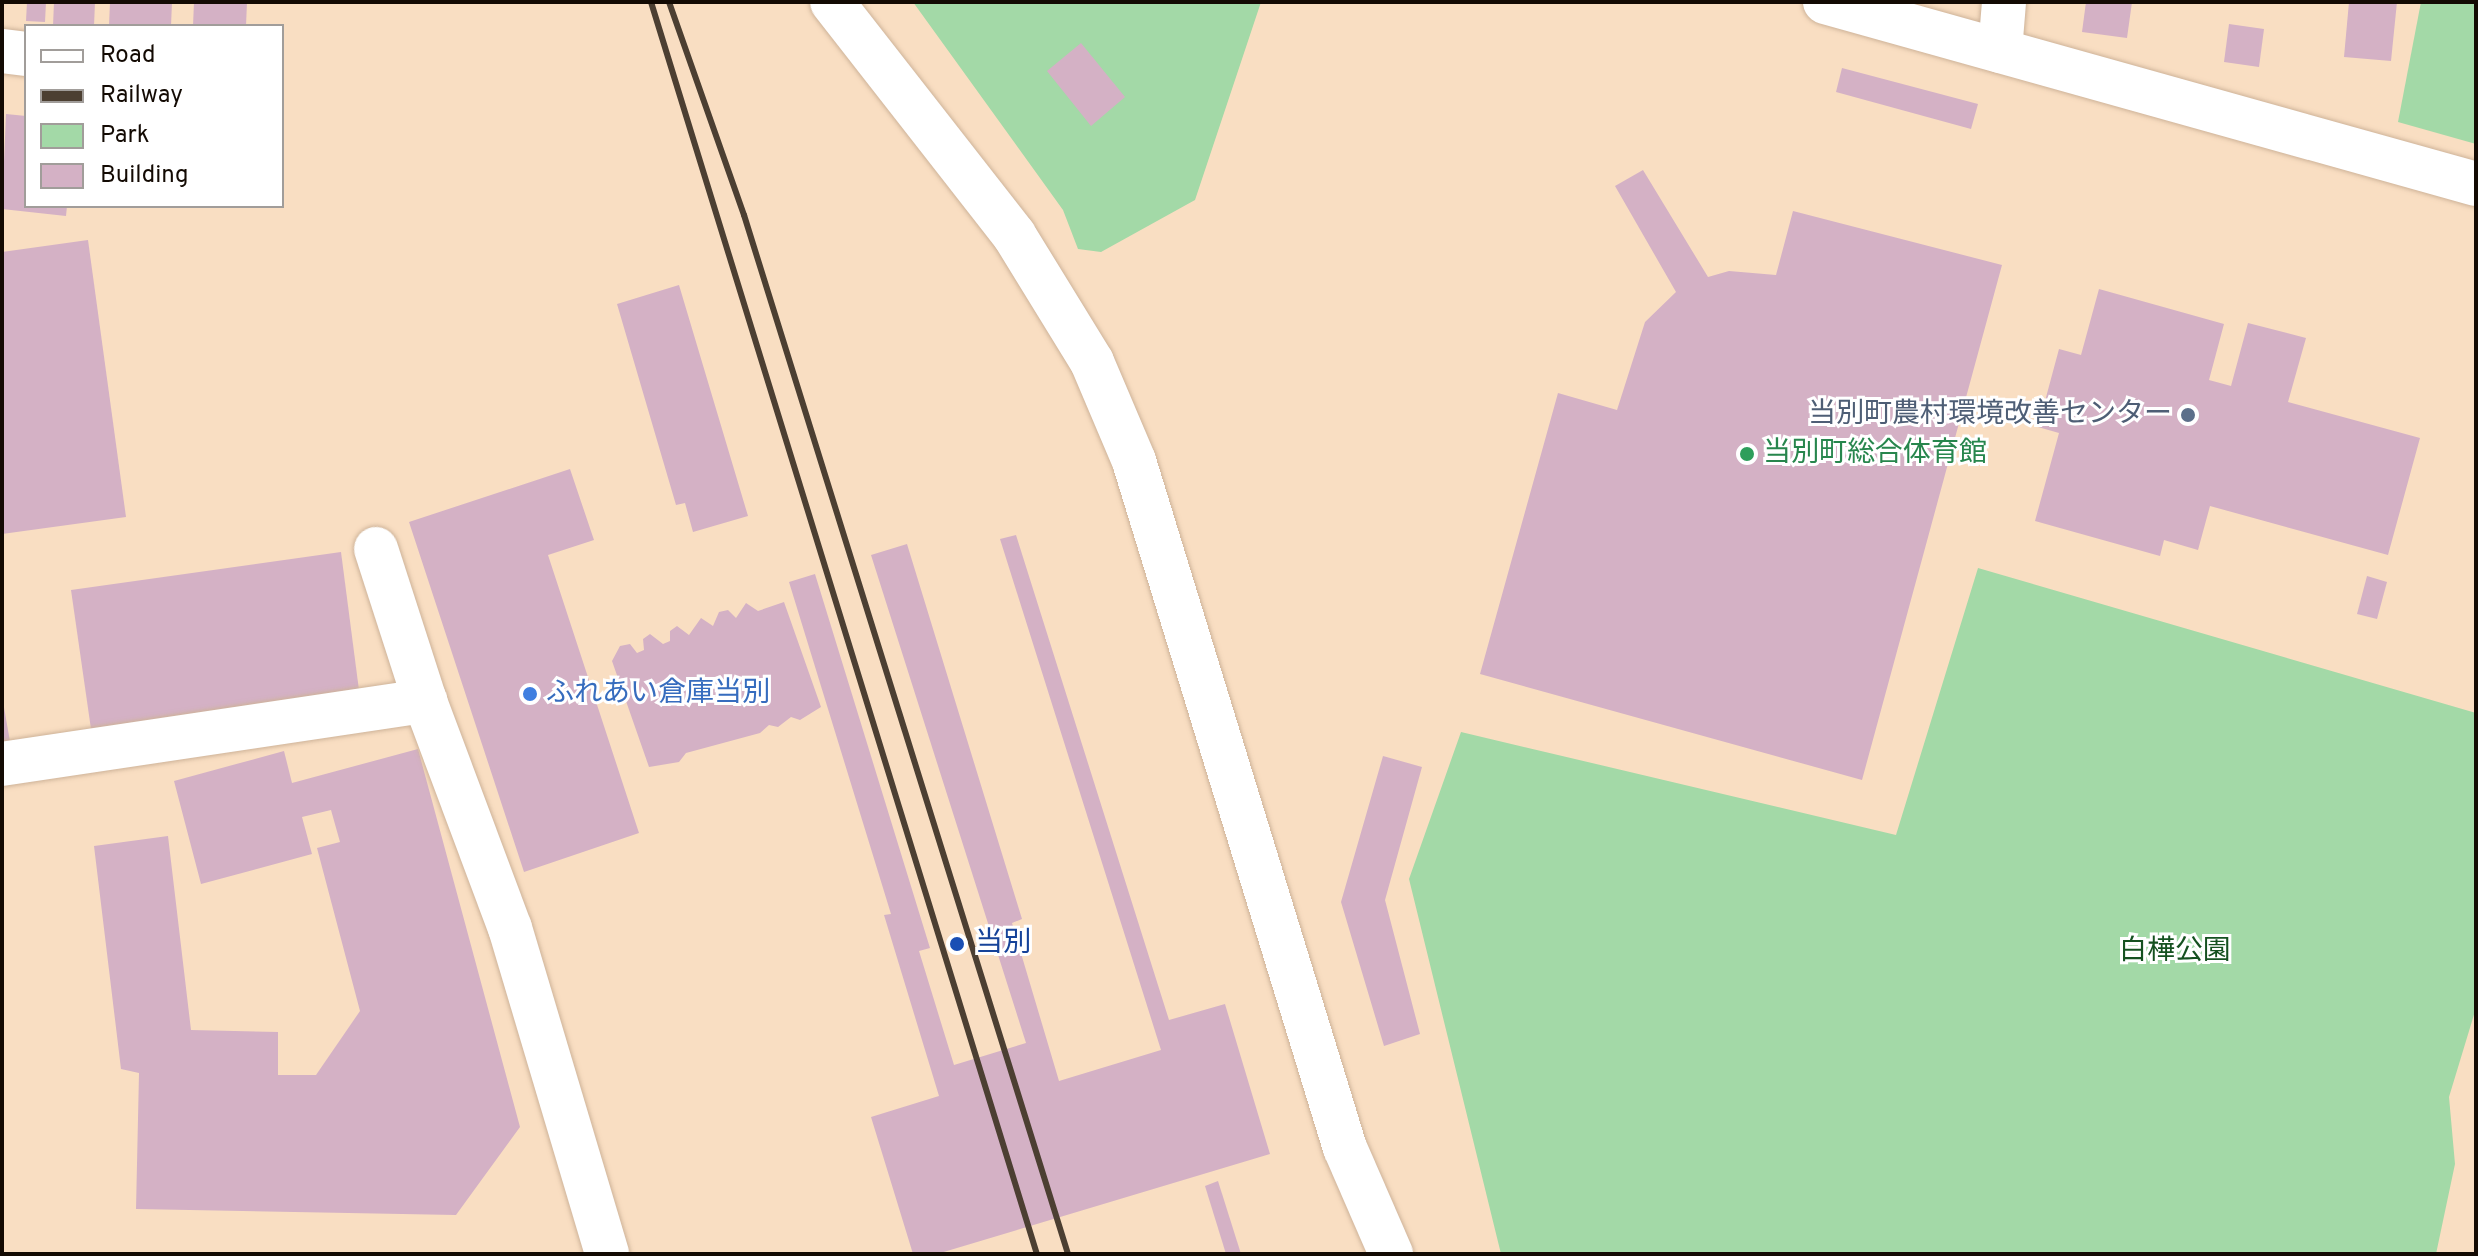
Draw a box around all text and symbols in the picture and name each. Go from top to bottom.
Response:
legend [24,24,284,208]
text: Road [100,41,156,71]
text: Railway [100,81,183,111]
text: Park [100,121,150,151]
text: Building [100,161,189,191]
place label: 当別町農村環境改善センター [1808,398,2172,432]
marker: 当別町農村環境改善センター [2179,406,2197,424]
place label: 当別町総合体育館 [1763,437,1987,471]
marker: 当別町総合体育館 [1738,445,1756,463]
place label: ふれあい倉庫当別 [546,677,770,711]
marker: ふれあい倉庫当別 [521,685,539,703]
place label: 当別 [975,927,1031,961]
marker: 当別 [946,933,968,955]
park label: 白樺公園 [2119,935,2231,969]

